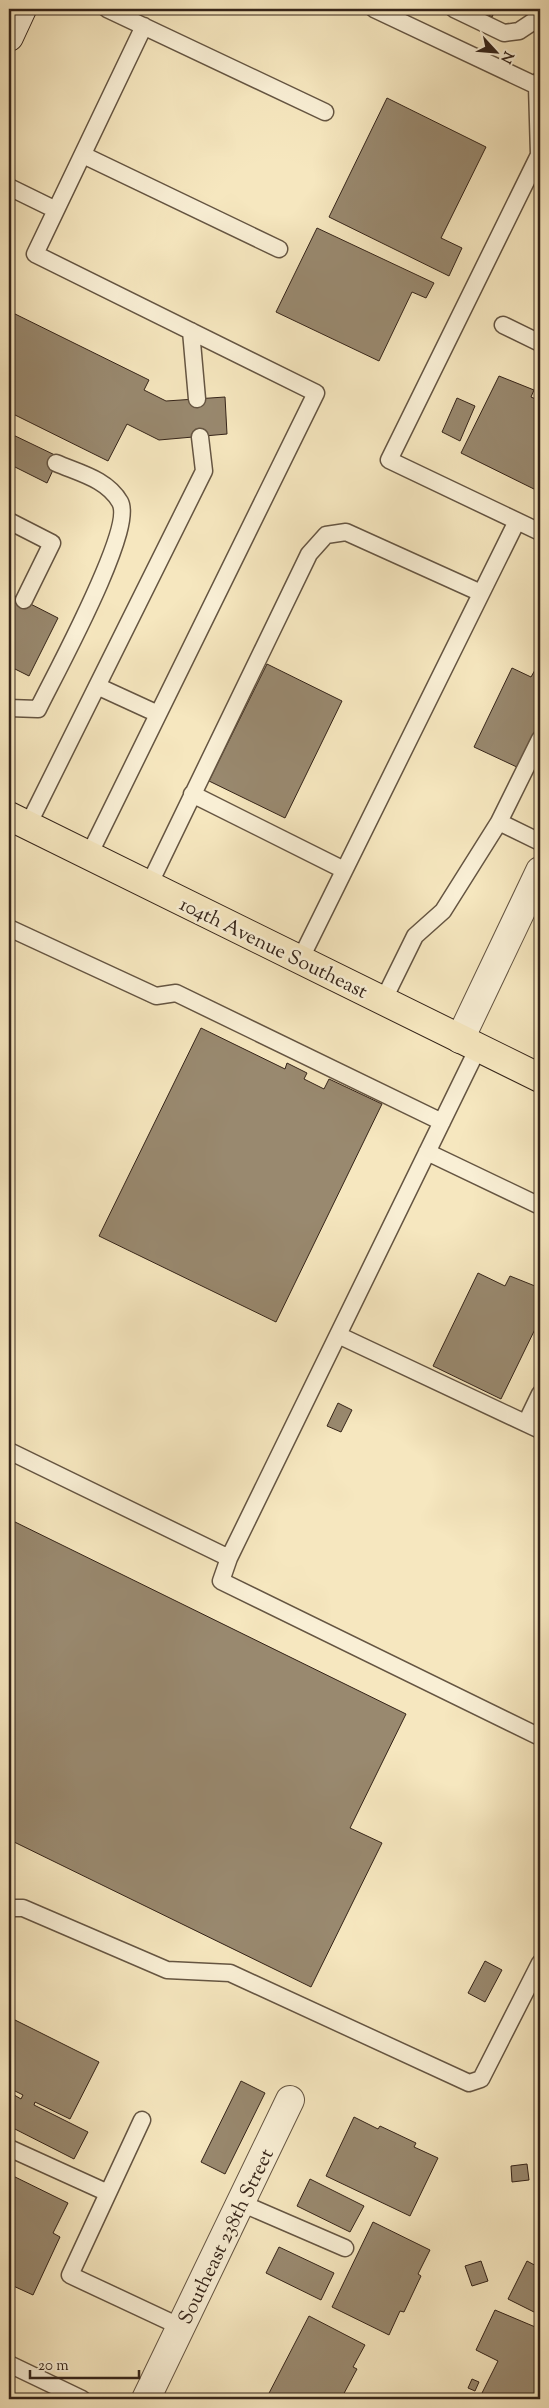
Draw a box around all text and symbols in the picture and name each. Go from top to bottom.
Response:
north arrow [472,28,522,78]
text: N [494,47,517,66]
street label: 104th Avenue Southeast [174,891,372,1008]
street label: Southeast 238th Street [172,2144,282,2330]
scale bar [30,2348,139,2380]
text: 20 m [38,2356,69,2377]

